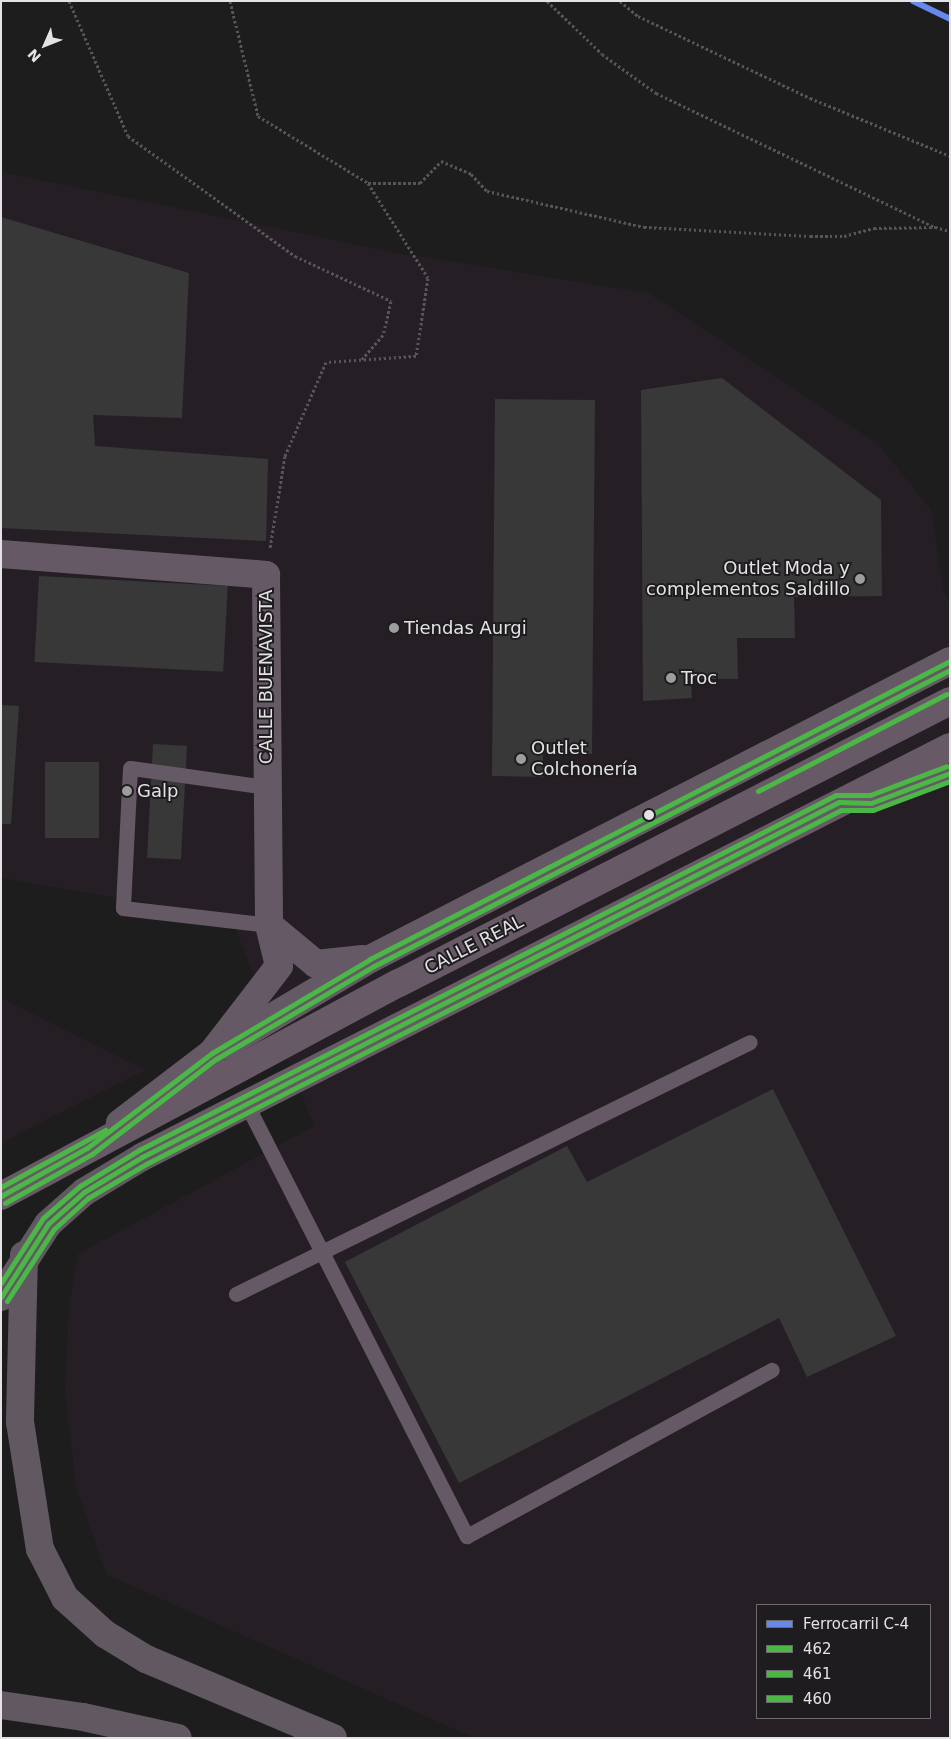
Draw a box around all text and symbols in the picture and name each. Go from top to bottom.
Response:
north arrow [20,20,70,70]
text: N [24,46,44,65]
place label: Outlet Moda y complementos Saldillo [646,558,850,600]
marker: Outlet Moda y complementos Saldillo [854,573,866,585]
street label: CALLE BUENAVISTA [255,590,277,764]
place label: Tiendas Aurgi [404,617,527,639]
marker: Tiendas Aurgi [388,622,400,634]
place label: Troc [681,667,717,689]
marker: Troc [665,672,677,684]
place label: Outlet Colchonería [531,738,638,781]
marker: Outlet Colchonería [515,753,527,765]
place label: Galp [137,780,178,802]
marker: Galp [121,785,133,797]
unlabelled marker [644,810,654,820]
street label: CALLE REAL [421,911,527,979]
legend [756,1604,931,1719]
text: Ferrocarril C-4 [803,1615,909,1633]
text: 462 [803,1640,832,1658]
text: 461 [803,1665,832,1683]
text: 460 [803,1690,832,1708]

